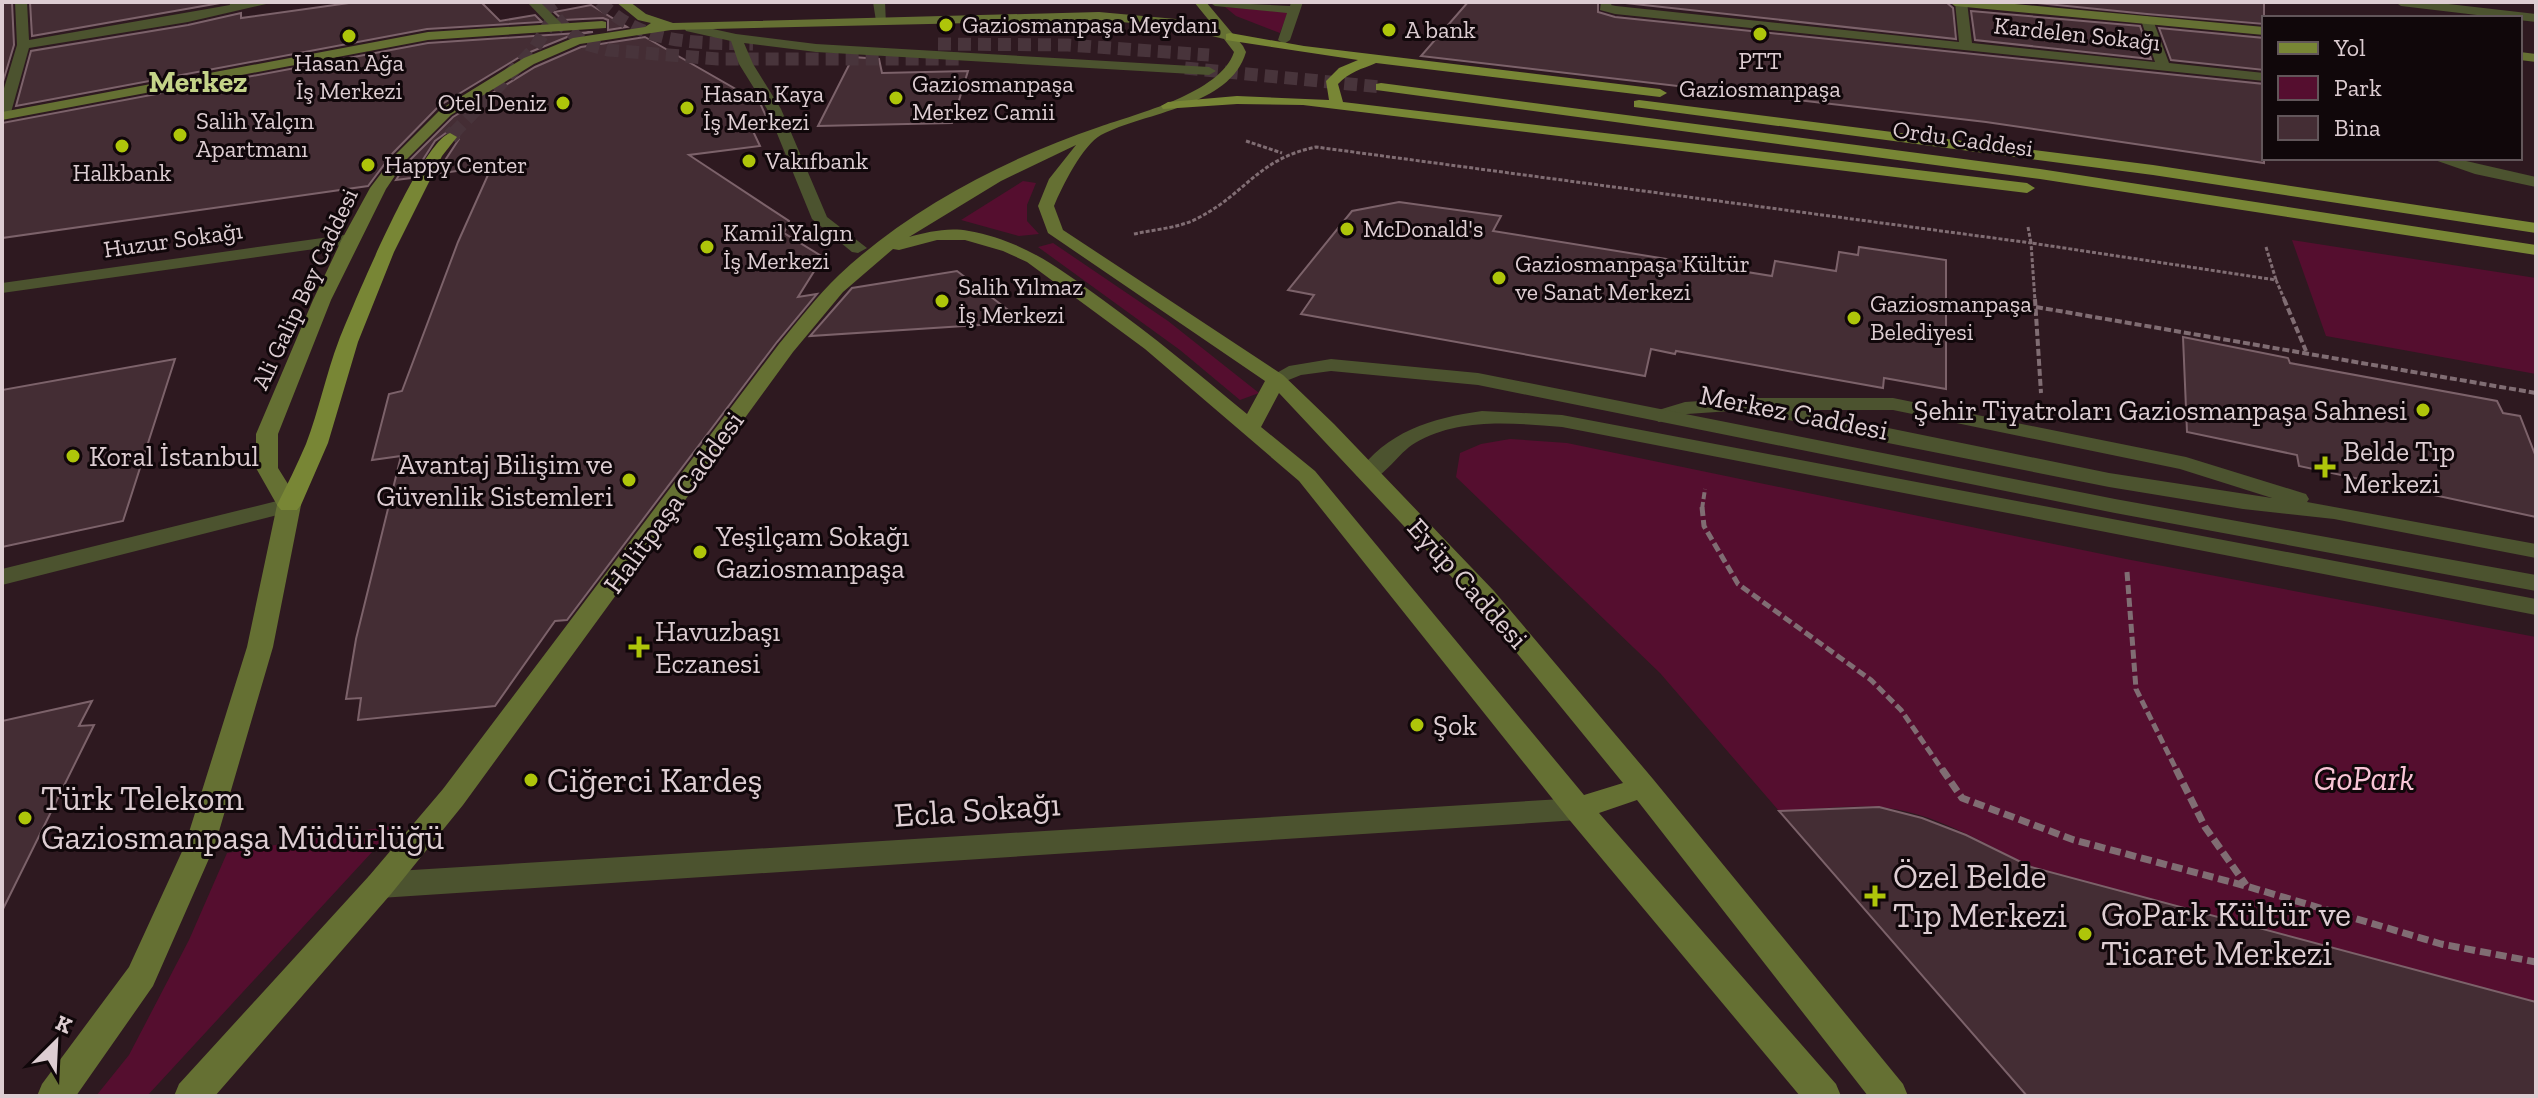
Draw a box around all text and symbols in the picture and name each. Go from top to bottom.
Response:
place label: Gaziosmanpaşa Meydanı [962,10,1218,39]
street label: Kardelen Sokağı [1992,10,2162,57]
place label: A bank [1405,15,1476,44]
marker: Gaziosmanpaşa Meydanı [937,16,955,34]
legend [2262,16,2522,160]
marker: A bank [1380,21,1398,39]
marker: PTT Gaziosmanpaşa [1751,25,1769,43]
marker: Hasan Ağa İş Merkezi [340,27,358,45]
text: Yol [2333,33,2366,62]
place label: PTT Gaziosmanpaşa [1679,46,1841,103]
place label: Hasan Ağa İş Merkezi [294,48,404,105]
district label: Merkez [148,64,248,100]
place label: Gaziosmanpaşa Merkez Camii [912,69,1074,126]
text: Park [2334,73,2382,102]
place label: Hasan Kaya İş Merkezi [703,79,825,136]
place label: Otel Deniz [438,88,547,117]
marker: Gaziosmanpaşa Merkez Camii [887,89,905,107]
marker: Otel Deniz [554,94,572,112]
marker: Hasan Kaya İş Merkezi [678,99,696,117]
place label: Salih Yalçın Apartmanı [196,106,314,163]
text: Bina [2334,113,2381,142]
street label: Ordu Caddesi [1891,114,2035,163]
marker: Salih Yalçın Apartmanı [171,126,189,144]
marker: Halkbank [113,137,131,155]
place label: Vakıfbank [764,146,869,175]
place label: Happy Center [384,150,527,179]
marker: Vakıfbank [740,152,758,170]
marker: Happy Center [359,156,377,174]
place label: Halkbank [73,158,172,187]
street label: Ali Galip Bey Caddesi [245,183,364,394]
place label: McDonald's [1363,214,1483,243]
street label: Huzur Sokağı [102,215,244,264]
place label: Kamil Yalgın İş Merkezi [723,218,853,275]
marker: McDonald's [1338,220,1356,238]
marker: Kamil Yalgın İş Merkezi [698,238,716,256]
place label: Gaziosmanpaşa Kültür ve Sanat Merkezi [1515,249,1750,306]
marker: Gaziosmanpaşa Kültür ve Sanat Merkezi [1490,269,1508,287]
place label: Salih Yılmaz İş Merkezi [958,272,1083,329]
place label: Gaziosmanpaşa Belediyesi [1870,289,2032,346]
marker: Salih Yılmaz İş Merkezi [933,292,951,310]
marker: Gaziosmanpaşa Belediyesi [1845,309,1863,327]
street label: Merkez Caddesi [1697,378,1891,447]
place label: Şehir Tiyatroları Gaziosmanpaşa Sahnesi [1914,394,2407,427]
marker: Şehir Tiyatroları Gaziosmanpaşa Sahnesi [2414,401,2432,419]
street label: Halitpaşa Caddesi [596,405,751,600]
place label: Belde Tıp Merkezi [2343,435,2455,500]
place label: Koral İstanbul [89,440,259,473]
marker: Koral İstanbul [64,447,82,465]
place label: Avantaj Bilişim ve Güvenlik Sistemleri [376,448,613,513]
marker: Belde Tıp Merkezi [2314,456,2336,478]
marker: Avantaj Bilişim ve Güvenlik Sistemleri [620,471,638,489]
street label: Eyüp Caddesi [1401,511,1535,655]
place label: Yeşilçam Sokağı Gaziosmanpaşa [715,520,909,585]
marker: Yeşilçam Sokağı Gaziosmanpaşa [691,543,709,561]
place label: Havuzbaşı Eczanesi [655,615,780,680]
marker: Havuzbaşı Eczanesi [630,638,648,656]
place label: Şok [1433,709,1477,742]
marker: Şok [1408,716,1426,734]
park label: GoPark [2313,758,2415,799]
place label: Ciğerci Kardeş [547,760,762,801]
marker: Ciğerci Kardeş [522,771,540,789]
place label: Türk Telekom Gaziosmanpaşa Müdürlüğü [41,778,444,858]
street label: Ecla Sokağı [892,783,1062,836]
marker: Türk Telekom Gaziosmanpaşa Müdürlüğü [16,809,34,827]
place label: Özel Belde Tıp Merkezi [1893,856,2067,936]
marker: Özel Belde Tıp Merkezi [1864,885,1886,907]
place label: GoPark Kültür ve Ticaret Merkezi [2101,894,2351,974]
marker: GoPark Kültür ve Ticaret Merkezi [2076,925,2094,943]
north arrow [16,1002,96,1082]
text: K [52,1009,76,1040]

